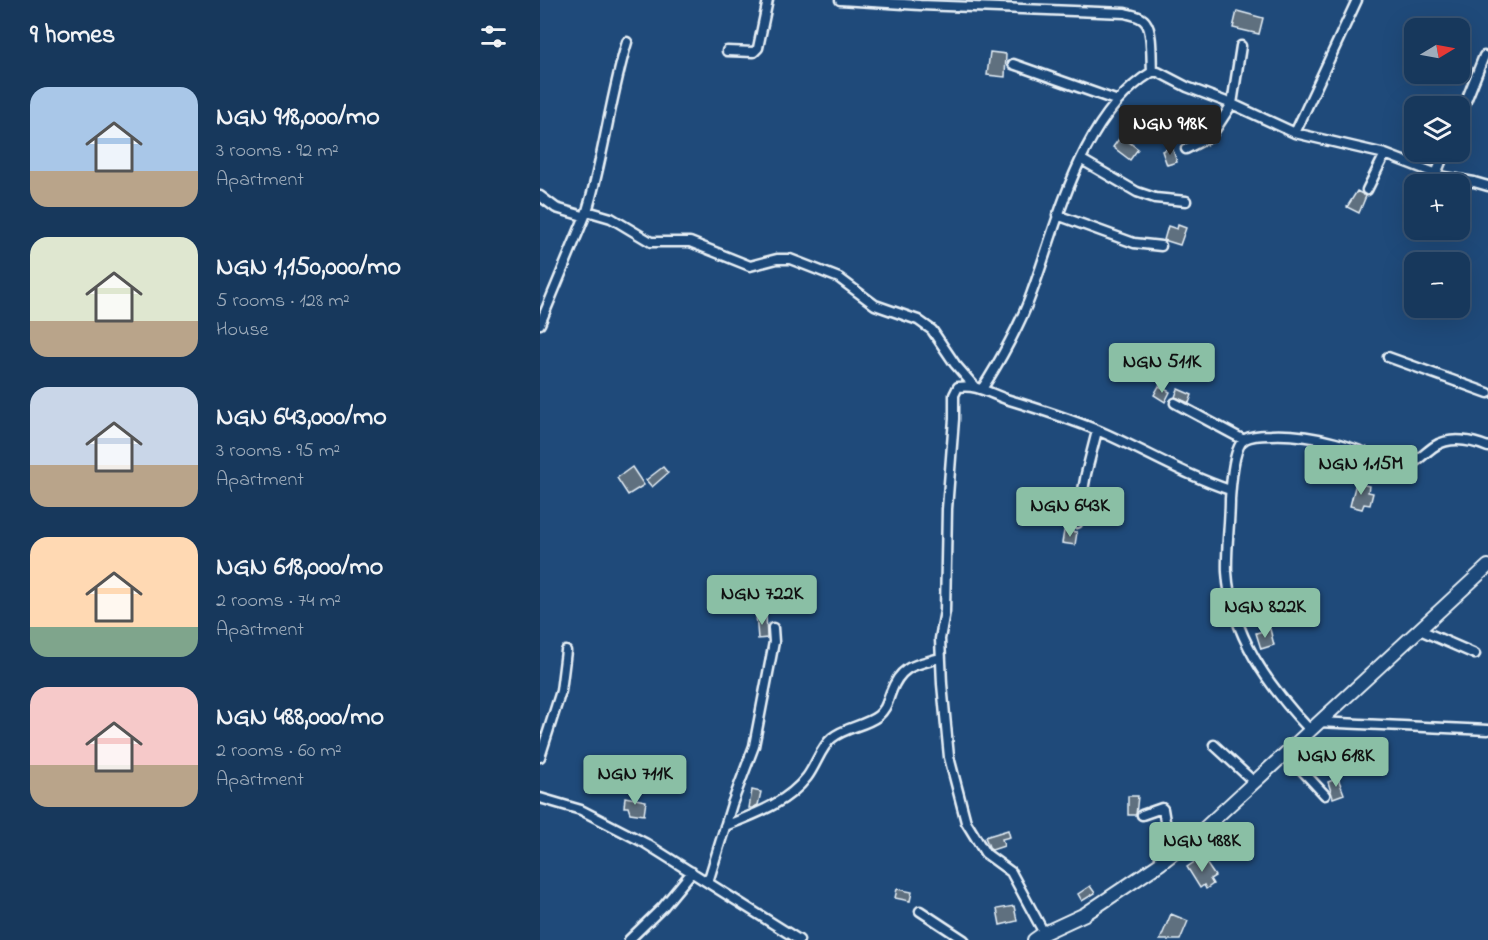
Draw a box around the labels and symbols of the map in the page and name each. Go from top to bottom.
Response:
north arrow [1404,18,1470,84]
pin: NGN 918K [1108,105,1232,156]
pin: NGN 511K [1100,343,1224,394]
pin: NGN 1.15M [1292,445,1430,496]
pin: NGN 643K [1008,487,1132,538]
pin: NGN 722K [700,575,824,626]
pin: NGN 822K [1203,588,1327,639]
pin: NGN 618K [1274,737,1398,788]
pin: NGN 711K [573,755,697,806]
pin: NGN 488K [1140,822,1264,873]

